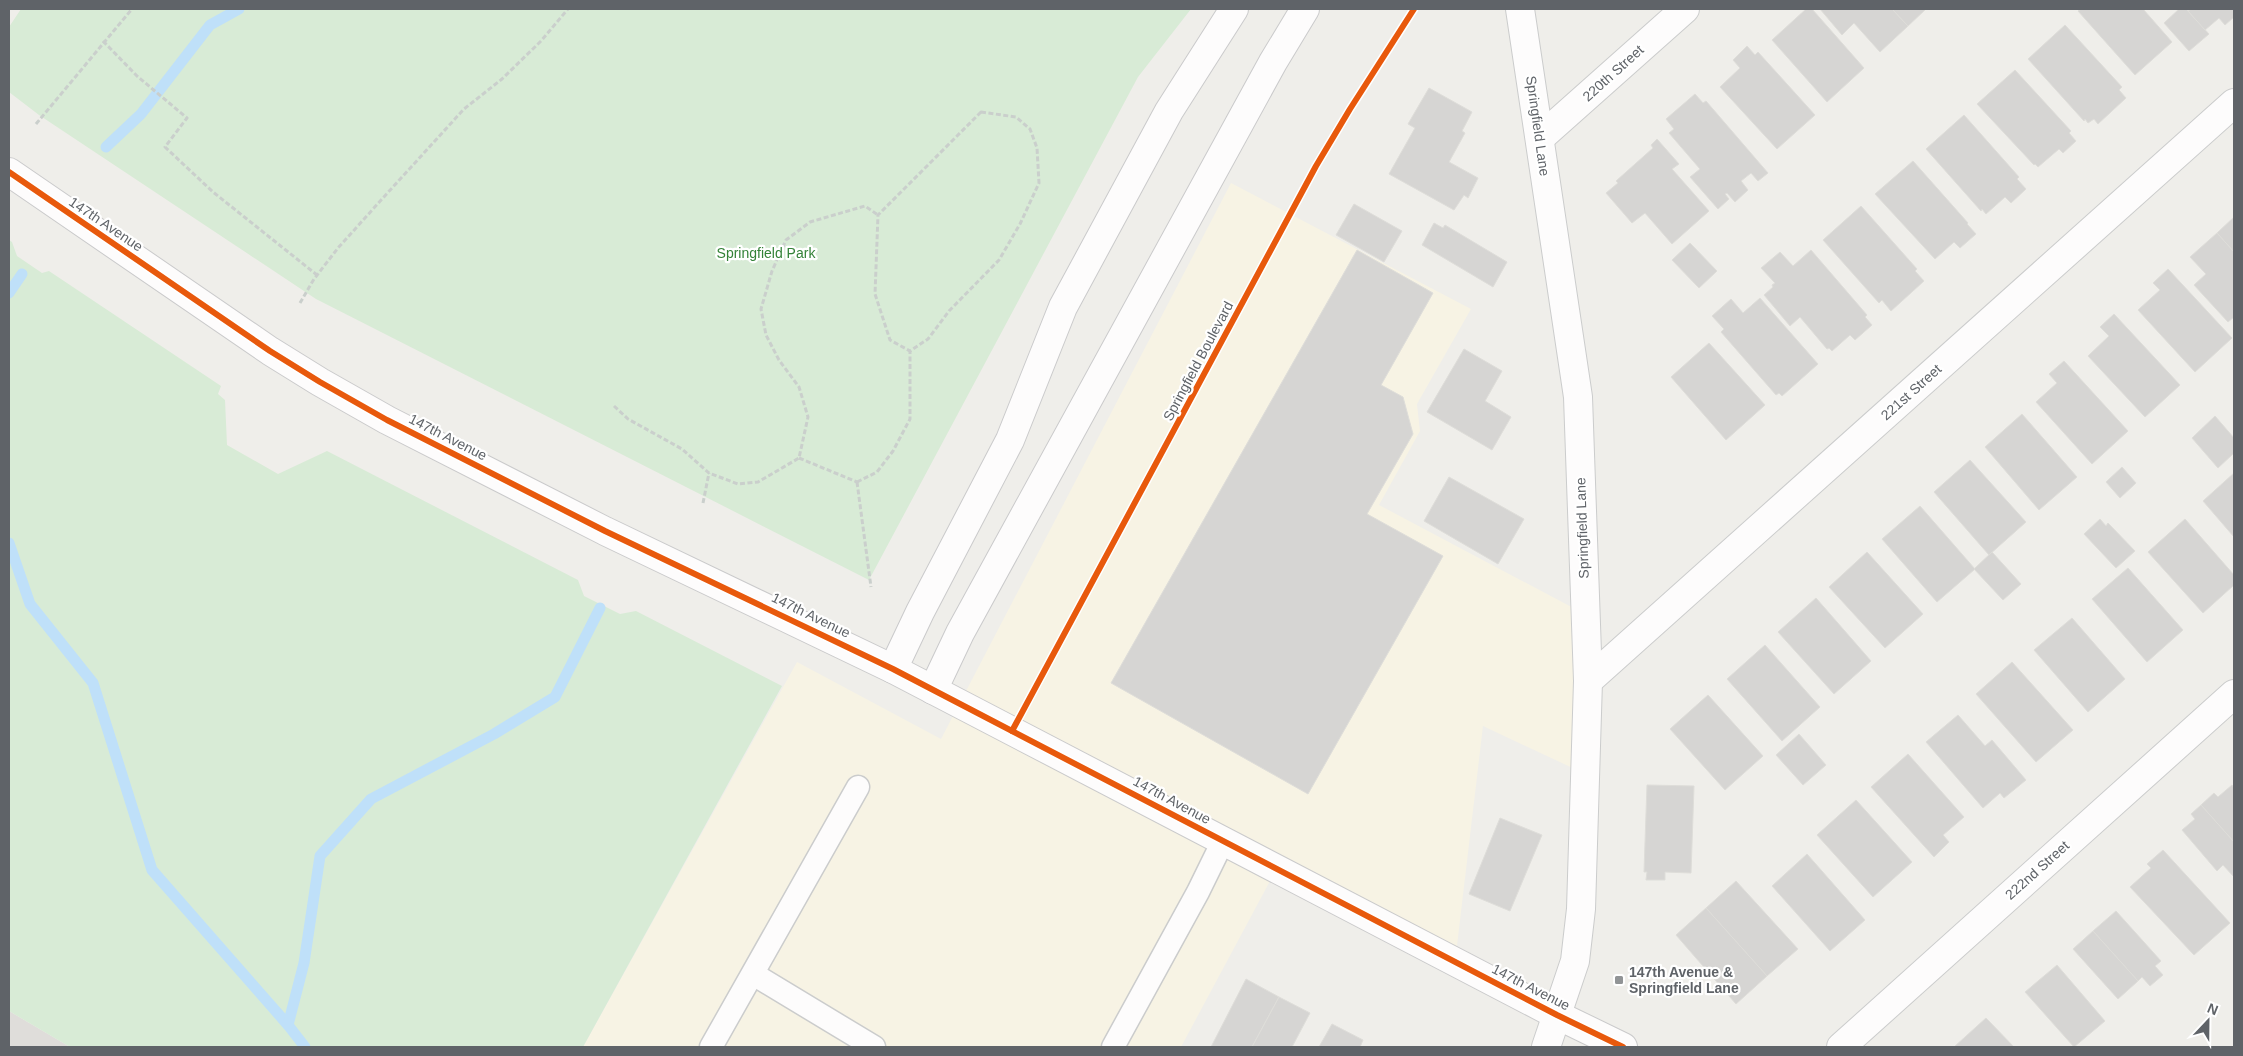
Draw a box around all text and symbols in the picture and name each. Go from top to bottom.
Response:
street label: 220th Street [1579,41,1647,104]
street label: Springfield Lane [1523,75,1553,177]
street label: 147th Avenue [66,193,146,255]
park label: Springfield Park [717,245,816,261]
street label: Springfield Boulevard [1160,298,1236,424]
street label: 221st Street [1878,361,1944,423]
street label: 147th Avenue [406,410,490,464]
street label: Springfield Lane [1572,477,1592,579]
street label: 147th Avenue [769,589,853,641]
street label: 147th Avenue [1131,773,1214,827]
street label: 222nd Street [2002,837,2072,903]
street label: 147th Avenue [1489,960,1573,1014]
place label: 147th Avenue & Springfield Lane [1629,964,1739,996]
marker: 147th Avenue & Springfield Lane [1613,974,1625,986]
north arrow [2183,996,2233,1046]
text: N [2205,1000,2221,1018]

